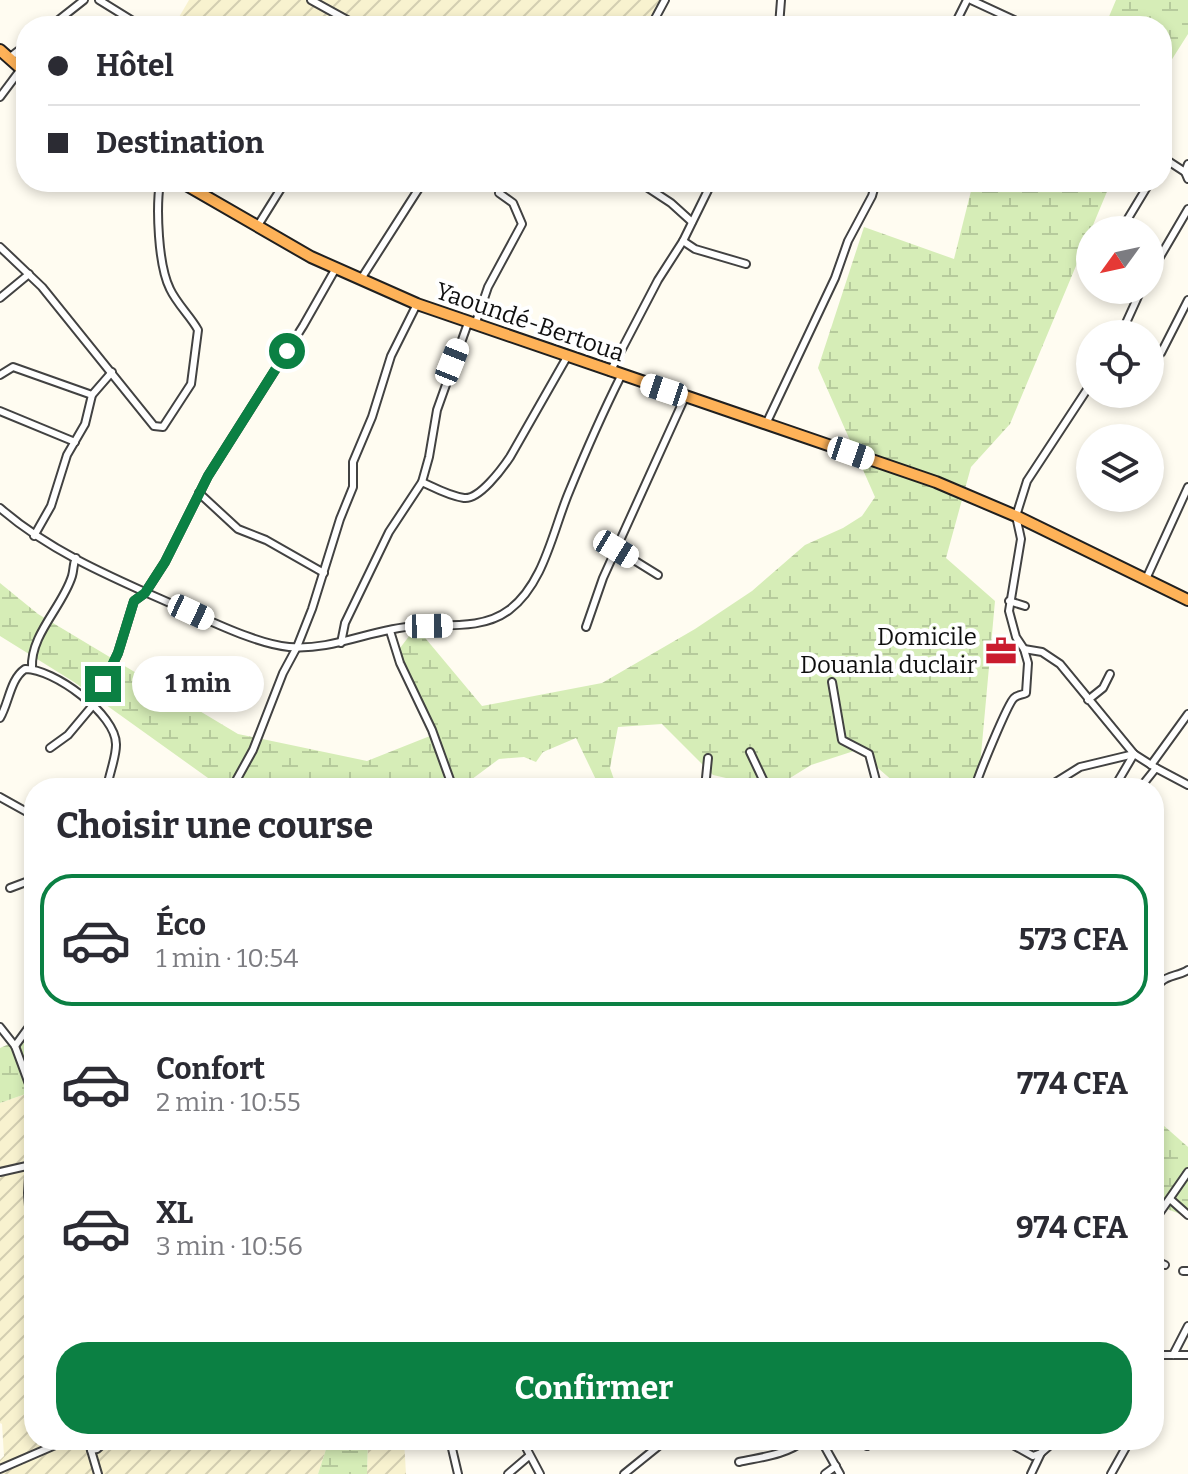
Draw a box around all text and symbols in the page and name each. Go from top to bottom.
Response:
text: Hôtel [96,48,174,84]
text: Destination [96,125,264,161]
north arrow [1076,216,1164,304]
map controls [1076,216,1164,512]
street label: Yaoundé-Bertoua [432,277,628,367]
button: locate [1076,320,1164,408]
route start [269,333,305,369]
car [432,335,472,389]
car [637,371,691,409]
button: layers [1076,424,1164,512]
car [824,434,878,472]
car [589,526,643,572]
car [164,591,218,633]
car [405,614,453,638]
place label: Domicile Douanla duclair [800,623,977,679]
office icon: Domicile Douanla duclair [984,634,1018,668]
callout: 1 min [131,656,263,712]
route end [85,666,121,702]
text: 1 min [165,668,231,699]
text: Choisir une course [56,804,373,848]
icon: car [60,904,132,976]
text: Éco [156,907,206,943]
text: 573 CFA [1019,922,1128,958]
text: 1 min · 10:54 [156,943,298,974]
icon: car [60,1048,132,1120]
text: Confort [156,1051,265,1087]
text: 774 CFA [1017,1066,1128,1102]
text: 2 min · 10:55 [156,1087,301,1118]
icon: car [60,1192,132,1264]
text: XL [156,1195,193,1231]
text: 974 CFA [1016,1210,1128,1246]
text: 3 min · 10:56 [156,1231,303,1262]
button: Confirmer [56,1342,1132,1434]

